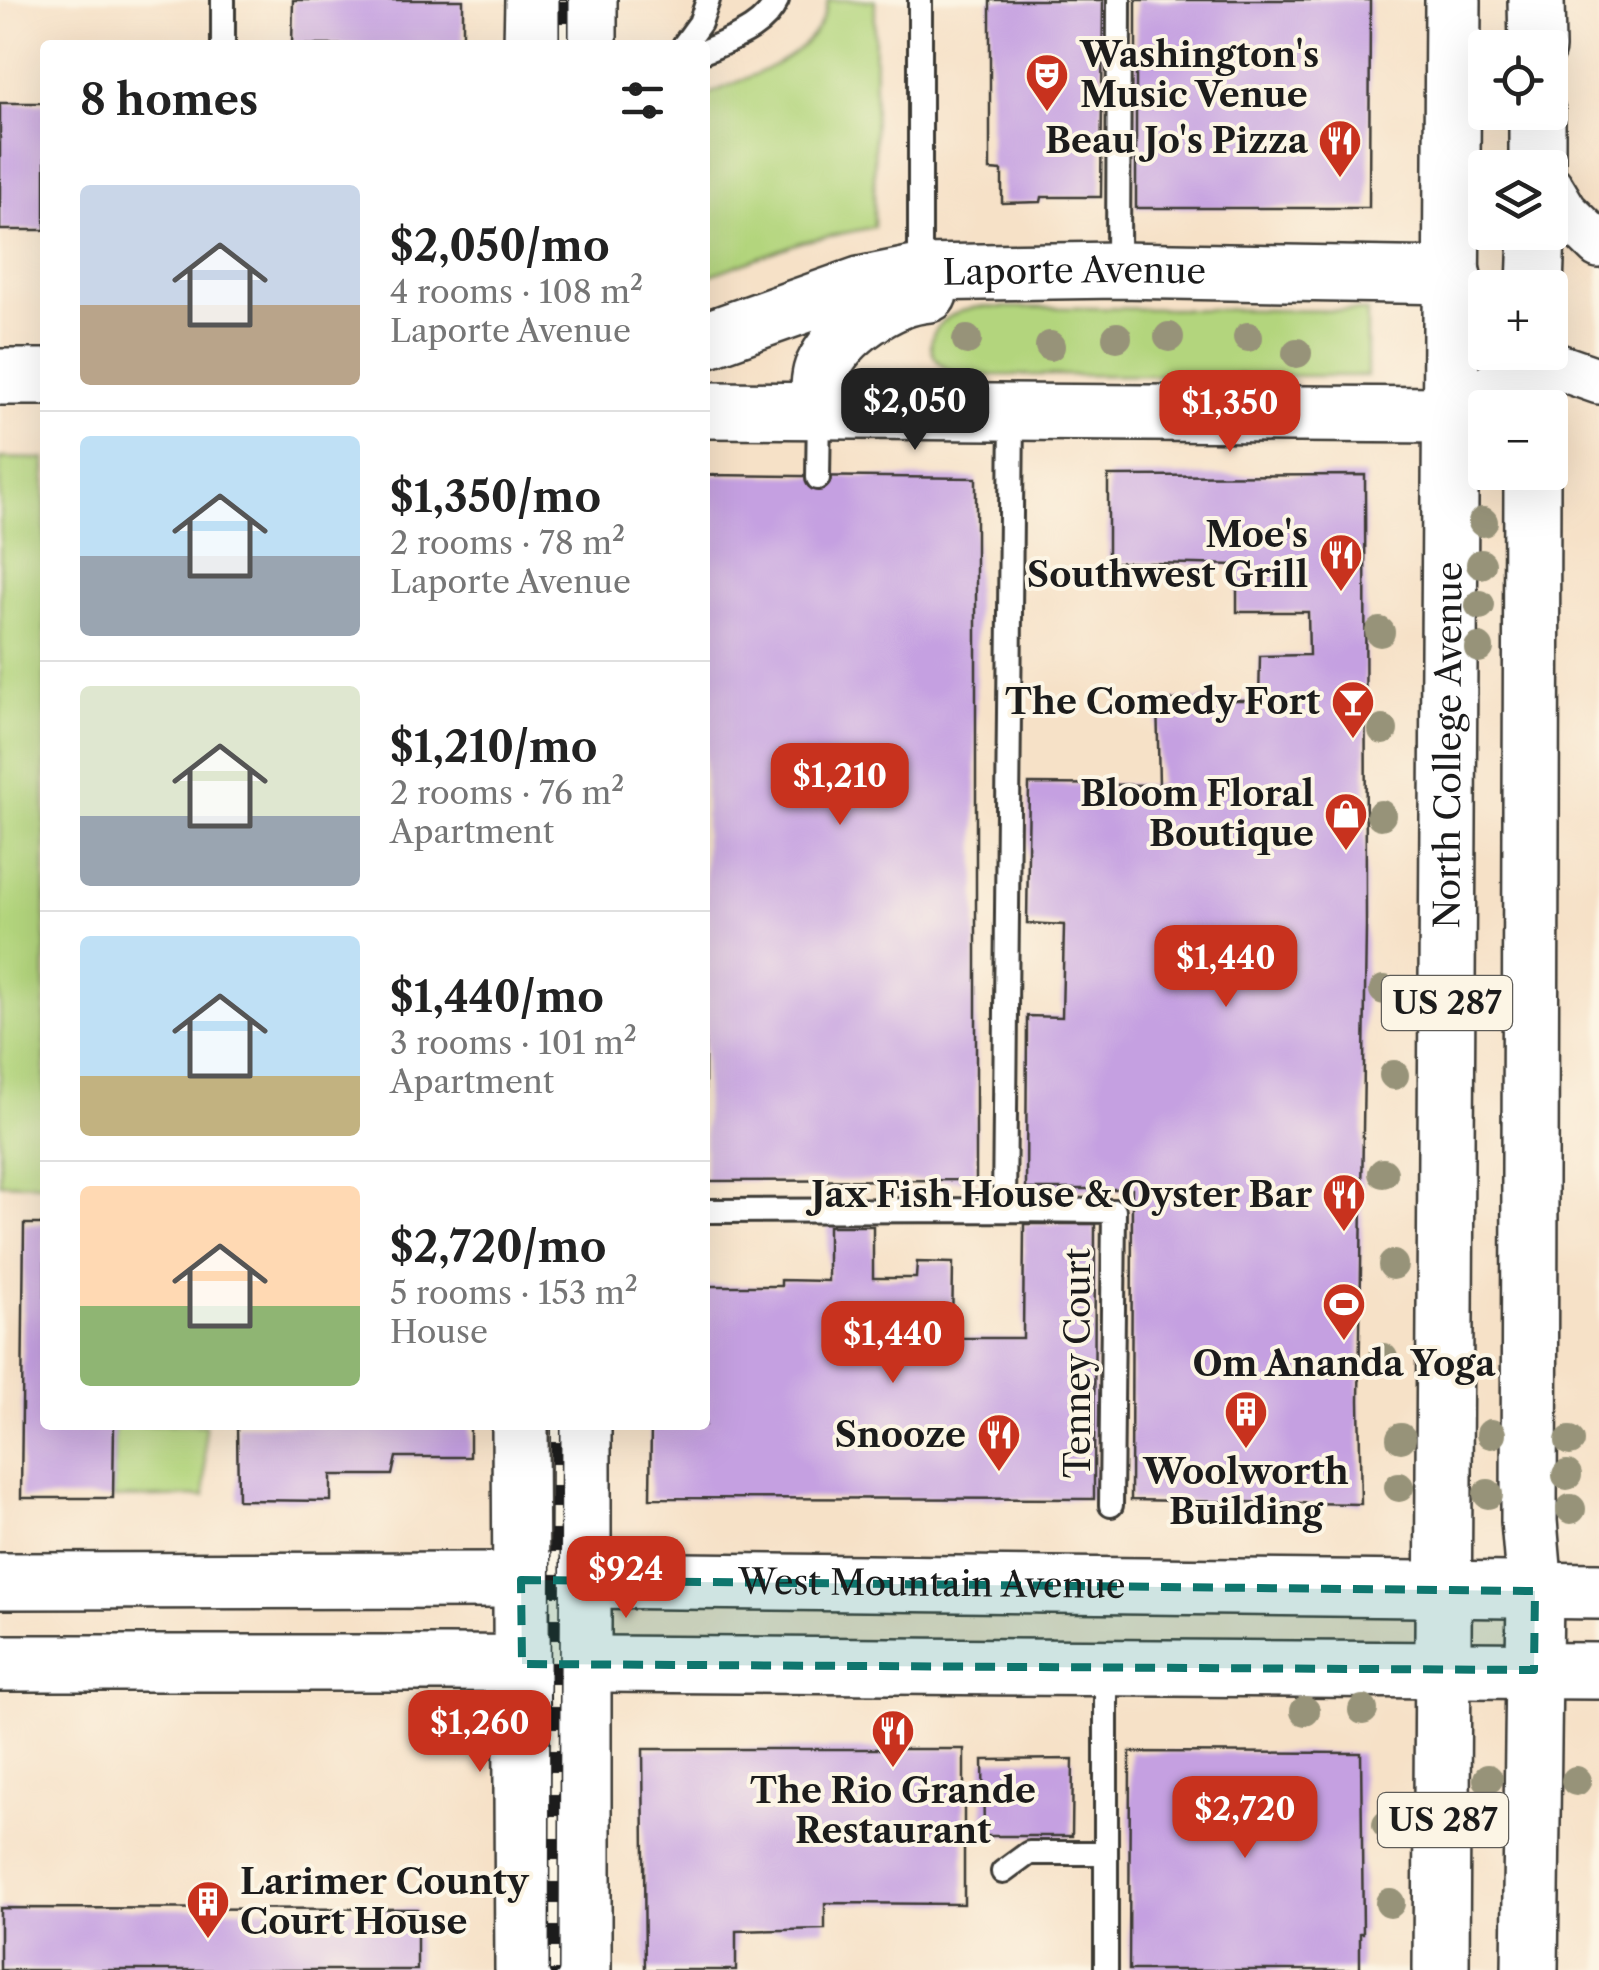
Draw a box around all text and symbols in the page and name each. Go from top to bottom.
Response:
map controls [1468,30,1568,490]
button: locate [1468,30,1568,130]
place label: Washington's Music Venue [1079,33,1319,116]
theatre icon: Washington's Music Venue [1024,52,1070,113]
icon: filters [615,73,670,128]
text: 8 homes [80,74,258,126]
restaurant icon: Beau Jo's Pizza [1317,118,1363,179]
place label: Beau Jo's Pizza [1045,119,1309,162]
button: layers [1468,150,1568,250]
text: $2,050/mo [390,220,610,272]
icon: home [160,225,280,345]
street label: Laporte Avenue [942,248,1206,294]
button: + [1468,270,1568,370]
text: 4 rooms · 108 m² [390,272,643,311]
text: Laporte Avenue [390,311,631,350]
pin: $2,050 [834,368,996,453]
pin: $1,350 [1149,370,1311,455]
text: $2,050 [863,381,967,420]
text: $1,350 [1181,383,1279,422]
button: − [1468,390,1568,490]
text: $1,350/mo [390,471,601,523]
icon: home [160,476,280,596]
place label: Moe's Southwest Grill [1027,513,1308,596]
text: 2 rooms · 78 m² [390,523,625,562]
restaurant icon: Moe's Southwest Grill [1318,532,1364,593]
street label: North College Avenue [1425,561,1471,929]
text: Laporte Avenue [390,562,631,601]
bar icon: The Comedy Fort [1330,679,1376,740]
place label: The Comedy Fort [1005,680,1320,723]
text: $1,210/mo [390,721,598,773]
icon: home [160,726,280,846]
pin: $1,210 [759,743,921,828]
text: $1,210 [793,756,887,795]
place label: Bloom Floral Boutique [1080,772,1314,855]
text: 2 rooms · 76 m² [390,773,624,812]
shop icon: Bloom Floral Boutique [1323,791,1369,852]
text: Apartment [390,812,554,851]
pin: $1,440 [1145,925,1307,1010]
text: $1,440 [1176,938,1276,977]
text: $1,440/mo [390,971,604,1023]
icon: home [160,976,280,1096]
road number: US 287 [1382,976,1512,1030]
text: 3 rooms · 101 m² [390,1023,637,1062]
text: Apartment [390,1062,554,1101]
restaurant icon: Jax Fish House & Oyster Bar [1321,1172,1367,1233]
place label: Jax Fish House & Oyster Bar [805,1173,1312,1216]
text: $2,720/mo [390,1221,606,1273]
icon: home [160,1226,280,1346]
street label: Tenney Court [1056,1247,1099,1478]
text: 5 rooms · 153 m² [390,1273,638,1312]
sports icon: Om Ananda Yoga [1321,1281,1367,1342]
pin: $1,440 [812,1301,974,1386]
text: House [390,1312,488,1351]
text: $1,440 [843,1314,943,1353]
place label: Om Ananda Yoga [1192,1342,1496,1385]
building icon: Woolworth Building [1223,1389,1269,1450]
restaurant icon: Snooze [976,1412,1022,1473]
place label: Snooze [834,1413,966,1456]
place label: Woolworth Building [1142,1450,1349,1533]
pin: $924 [567,1536,685,1621]
text: $924 [589,1549,663,1588]
street label: West Mountain Avenue [737,1560,1126,1607]
pin: $1,260 [399,1690,561,1775]
text: $1,260 [430,1703,530,1742]
restaurant icon: The Rio Grande Restaurant [870,1708,916,1769]
place label: The Rio Grande Restaurant [750,1769,1036,1852]
pin: $2,720 [1164,1776,1326,1861]
text: $2,720 [1194,1789,1296,1828]
road number: US 287 [1378,1793,1508,1847]
place label: Larimer County Court House [240,1860,530,1943]
building icon: Larimer County Court House [185,1879,231,1940]

